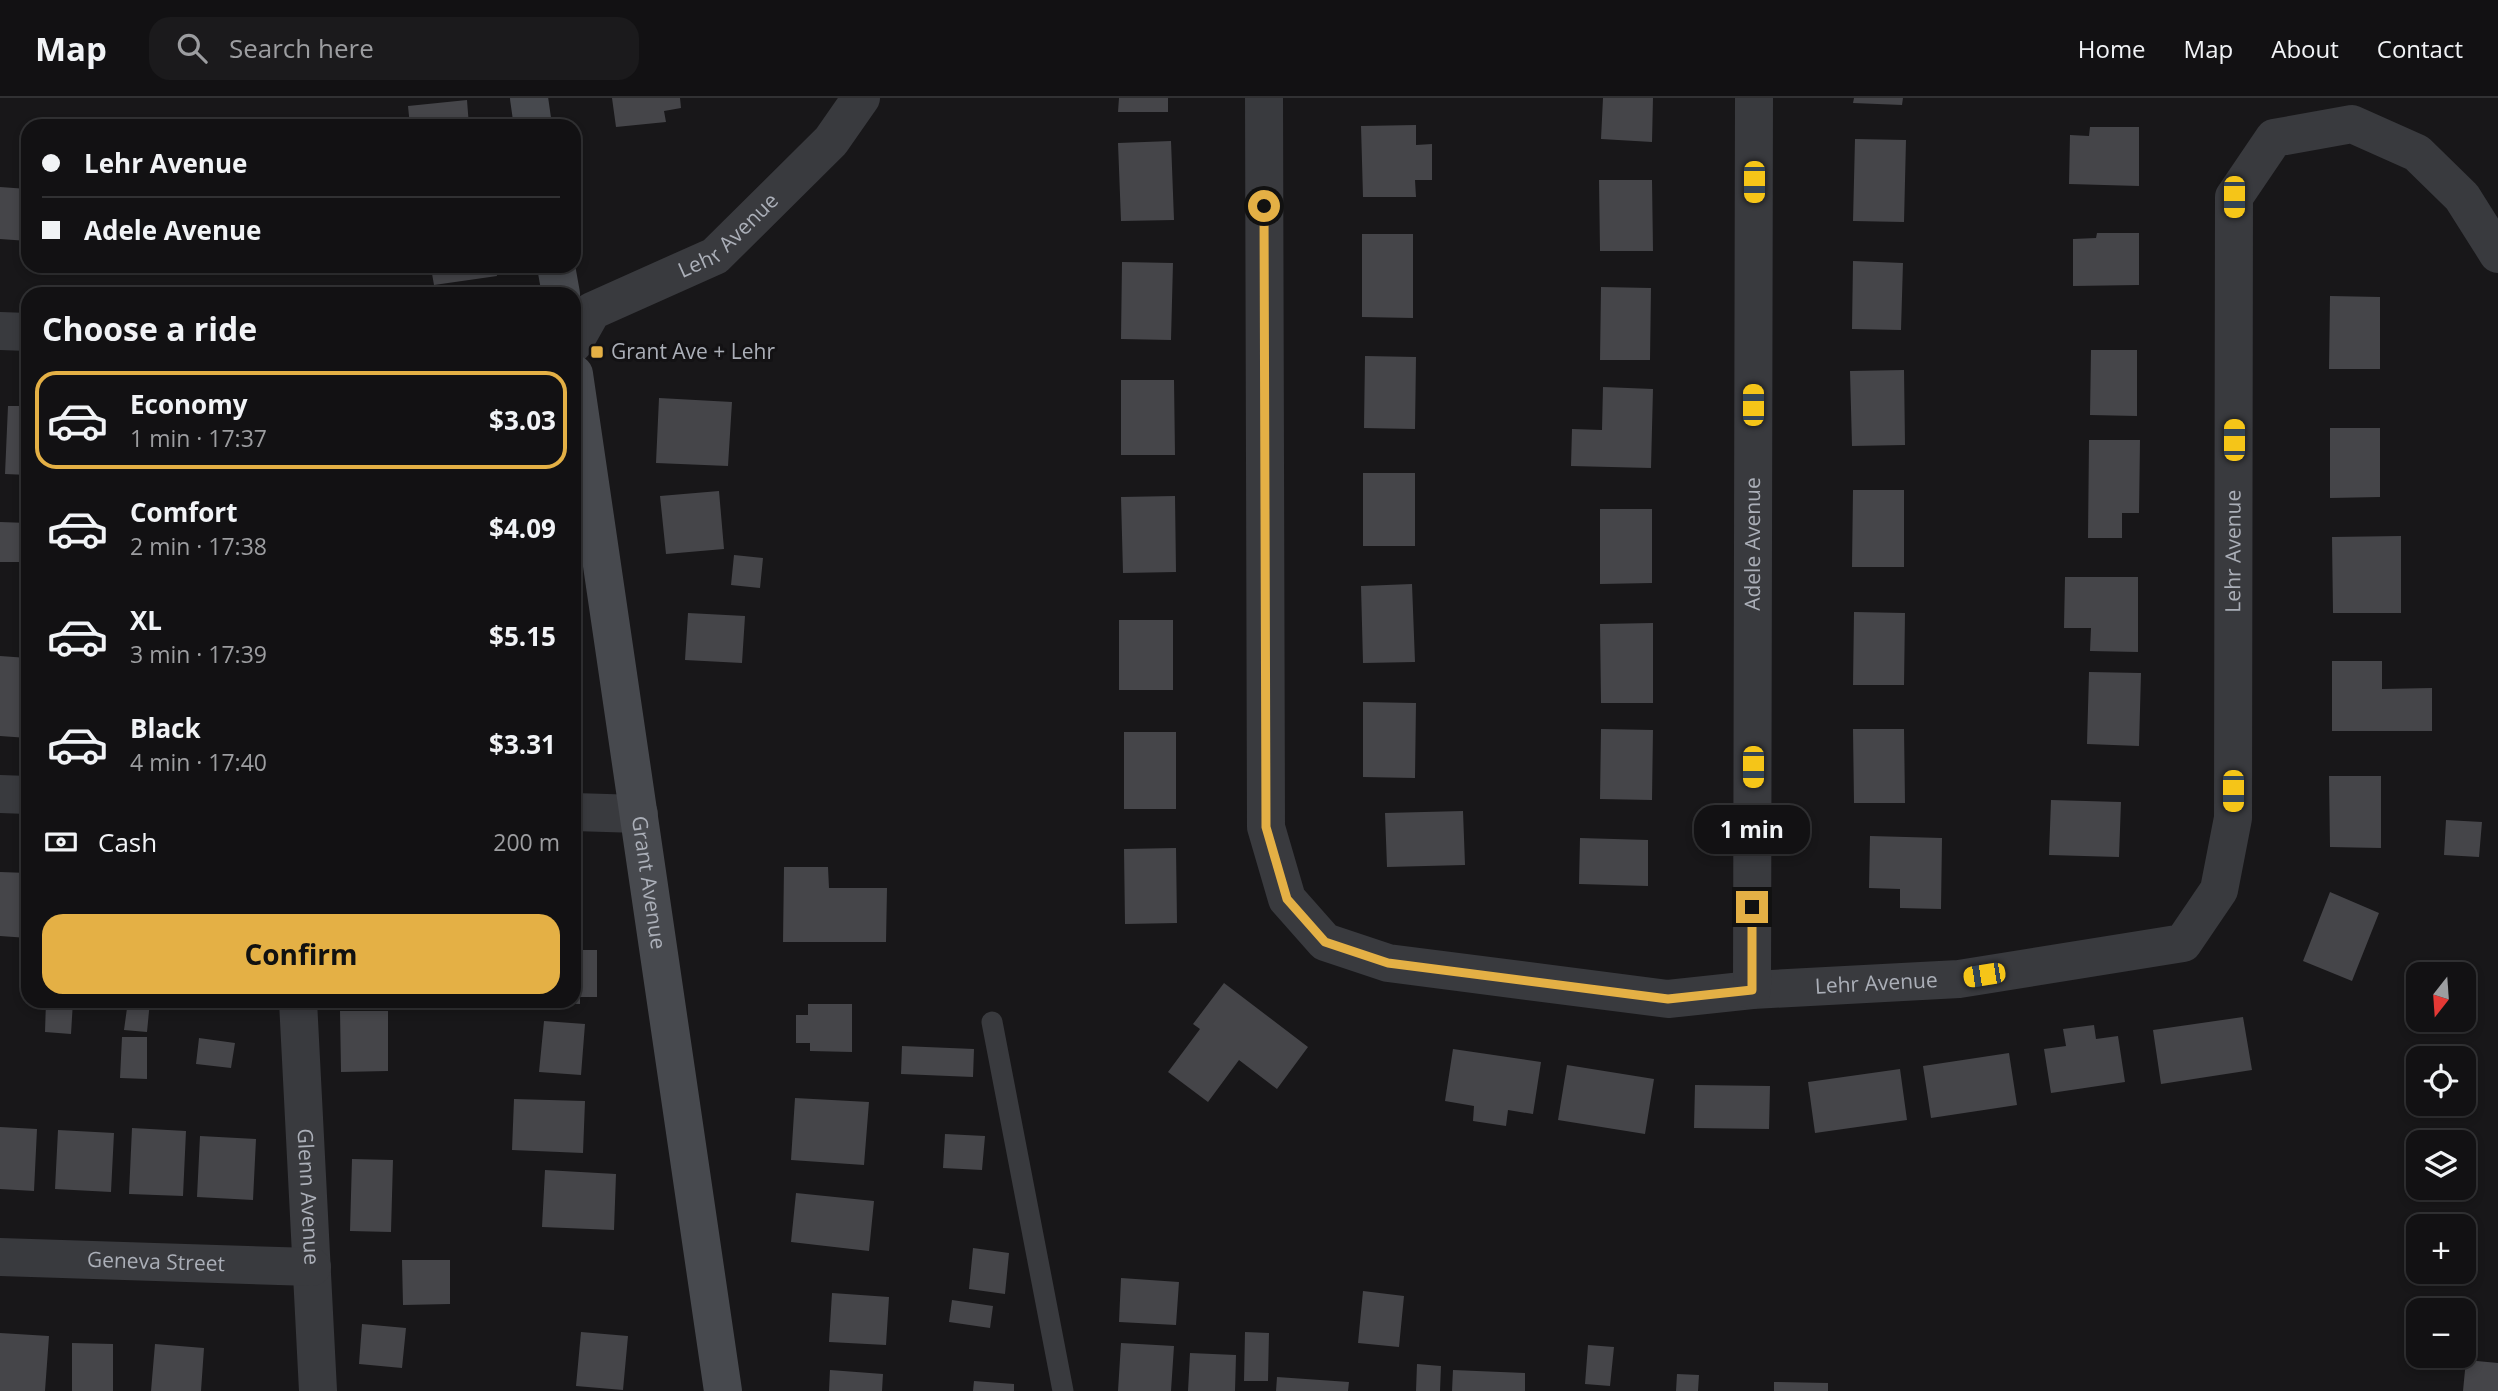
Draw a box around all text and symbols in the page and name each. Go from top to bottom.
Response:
search box [149,17,639,80]
text: Map [35,26,107,71]
icon: search [173,29,211,67]
text: Search here [229,30,374,66]
text: Home [2078,32,2146,65]
text: Map [2184,32,2233,65]
text: About [2271,32,2339,65]
text: Contact [2377,32,2463,65]
text: Lehr Avenue [84,145,247,181]
car [1744,161,1765,203]
car [2224,176,2245,218]
street label: Lehr Avenue [673,186,784,284]
route start [1248,190,1280,222]
text: Adele Avenue [84,212,261,248]
text: Choose a ride [42,307,257,350]
place label: Grant Ave + Lehr [611,337,775,365]
marker: Grant Ave + Lehr [589,344,605,360]
car [1743,384,1764,426]
text: Economy [130,386,248,422]
icon: car [46,389,109,452]
text: $3.03 [489,402,556,438]
car [2224,419,2245,461]
text: 1 min · 17:37 [130,422,267,454]
street label: Adele Avenue [1738,477,1766,611]
street label: Lehr Avenue [2218,490,2247,613]
text: Comfort [130,494,237,530]
icon: car [46,497,109,560]
text: $4.09 [489,510,556,546]
text: 2 min · 17:38 [130,530,267,562]
text: XL [130,602,162,638]
icon: car [46,605,109,668]
text: $5.15 [489,618,556,654]
text: 3 min · 17:39 [130,638,267,670]
text: Black [130,710,201,746]
icon: car [46,713,109,776]
text: $3.31 [489,726,556,762]
text: 4 min · 17:40 [130,746,267,778]
car [1743,746,1764,788]
car [2223,770,2244,812]
callout: 1 min [1694,806,1810,854]
text: 1 min [1720,813,1784,845]
street label: Grant Avenue [626,814,673,951]
icon: cash [42,823,80,861]
text: Cash [98,824,157,860]
text: 200 m [493,826,560,858]
route end [1736,891,1768,923]
button: Confirm [42,914,560,994]
car [1962,961,2007,989]
north arrow [2406,962,2476,1032]
map controls [2406,962,2476,1368]
street label: Lehr Avenue [1814,965,1938,1000]
button: locate [2406,1046,2476,1116]
street label: Glenn Avenue [292,1128,327,1266]
button: layers [2406,1130,2476,1200]
button: + [2406,1214,2476,1284]
street label: Geneva Street [86,1245,225,1277]
button: − [2406,1298,2476,1368]

